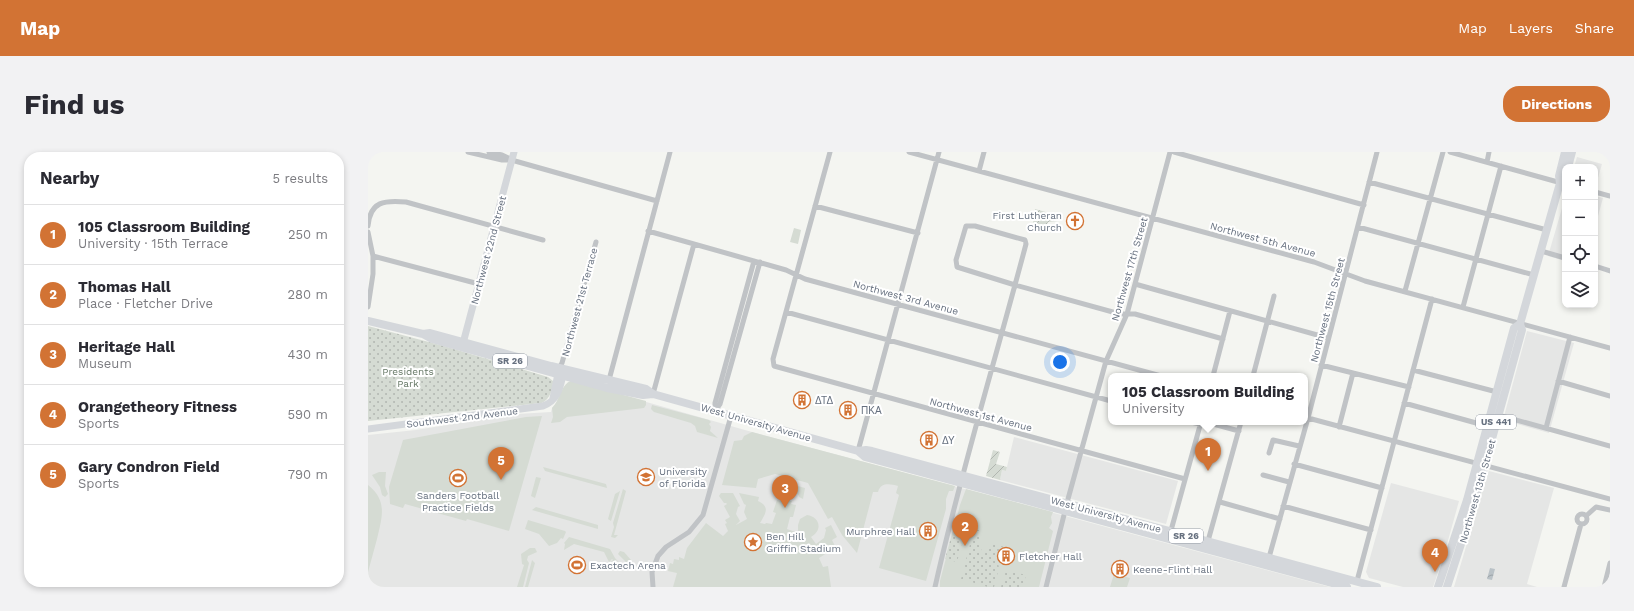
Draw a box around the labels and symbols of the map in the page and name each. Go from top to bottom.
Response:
street label: Northwest 22nd Street [469,194,508,306]
place label: First Lutheran Church [993,210,1062,233]
church icon: First Lutheran Church [1065,211,1085,231]
street label: Northwest 17th Street [1109,215,1150,322]
street label: Northwest 5th Avenue [1209,220,1317,259]
street label: Northwest 21st Terrace [560,246,599,358]
street label: Northwest 15th Street [1308,256,1347,364]
street label: Northwest 3rd Avenue [852,278,960,317]
your location [1050,352,1070,372]
road number: SR 26 [493,354,527,368]
park label: Presidents Park [382,366,434,389]
building icon: ΔΤΔ [792,390,812,410]
place label: ΔΤΔ [815,395,833,406]
street label: Northwest 1st Avenue [928,395,1034,434]
building icon: ΠΚΑ [838,400,858,420]
street label: West University Avenue [700,401,812,444]
street label: Southwest 2nd Avenue [406,405,519,430]
place label: ΠΚΑ [861,405,882,416]
road number: US 441 [1476,415,1516,429]
building icon: ΔΥ [919,430,939,450]
place label: ΔΥ [942,435,955,446]
street label: Northwest 13th Street [1457,437,1498,544]
pin: 1 [1195,438,1221,471]
pin: 5 [488,447,514,480]
place label: University of Florida [659,466,708,489]
school or university icon: University of Florida [636,467,656,487]
sports icon: Sanders Football Practice Fields [448,468,468,488]
pin: 3 [772,475,798,508]
place label: Sanders Football Practice Fields [417,490,499,513]
street label: West University Avenue [1049,494,1163,535]
pin: 2 [952,513,978,546]
building icon: Murphree Hall [918,521,938,541]
place label: Murphree Hall [846,526,915,537]
road number: SR 26 [1169,529,1203,543]
place label: Ben Hill Griffin Stadium [766,531,841,554]
place icon: Ben Hill Griffin Stadium [743,532,763,552]
pin: 4 [1422,539,1448,572]
building icon: Fletcher Hall [996,546,1016,566]
place label: Fletcher Hall [1019,551,1082,562]
sports icon: Exactech Arena [567,555,587,575]
building icon: Keene-Flint Hall [1110,559,1130,579]
place label: Exactech Arena [590,560,666,571]
place label: Keene-Flint Hall [1133,564,1212,575]

